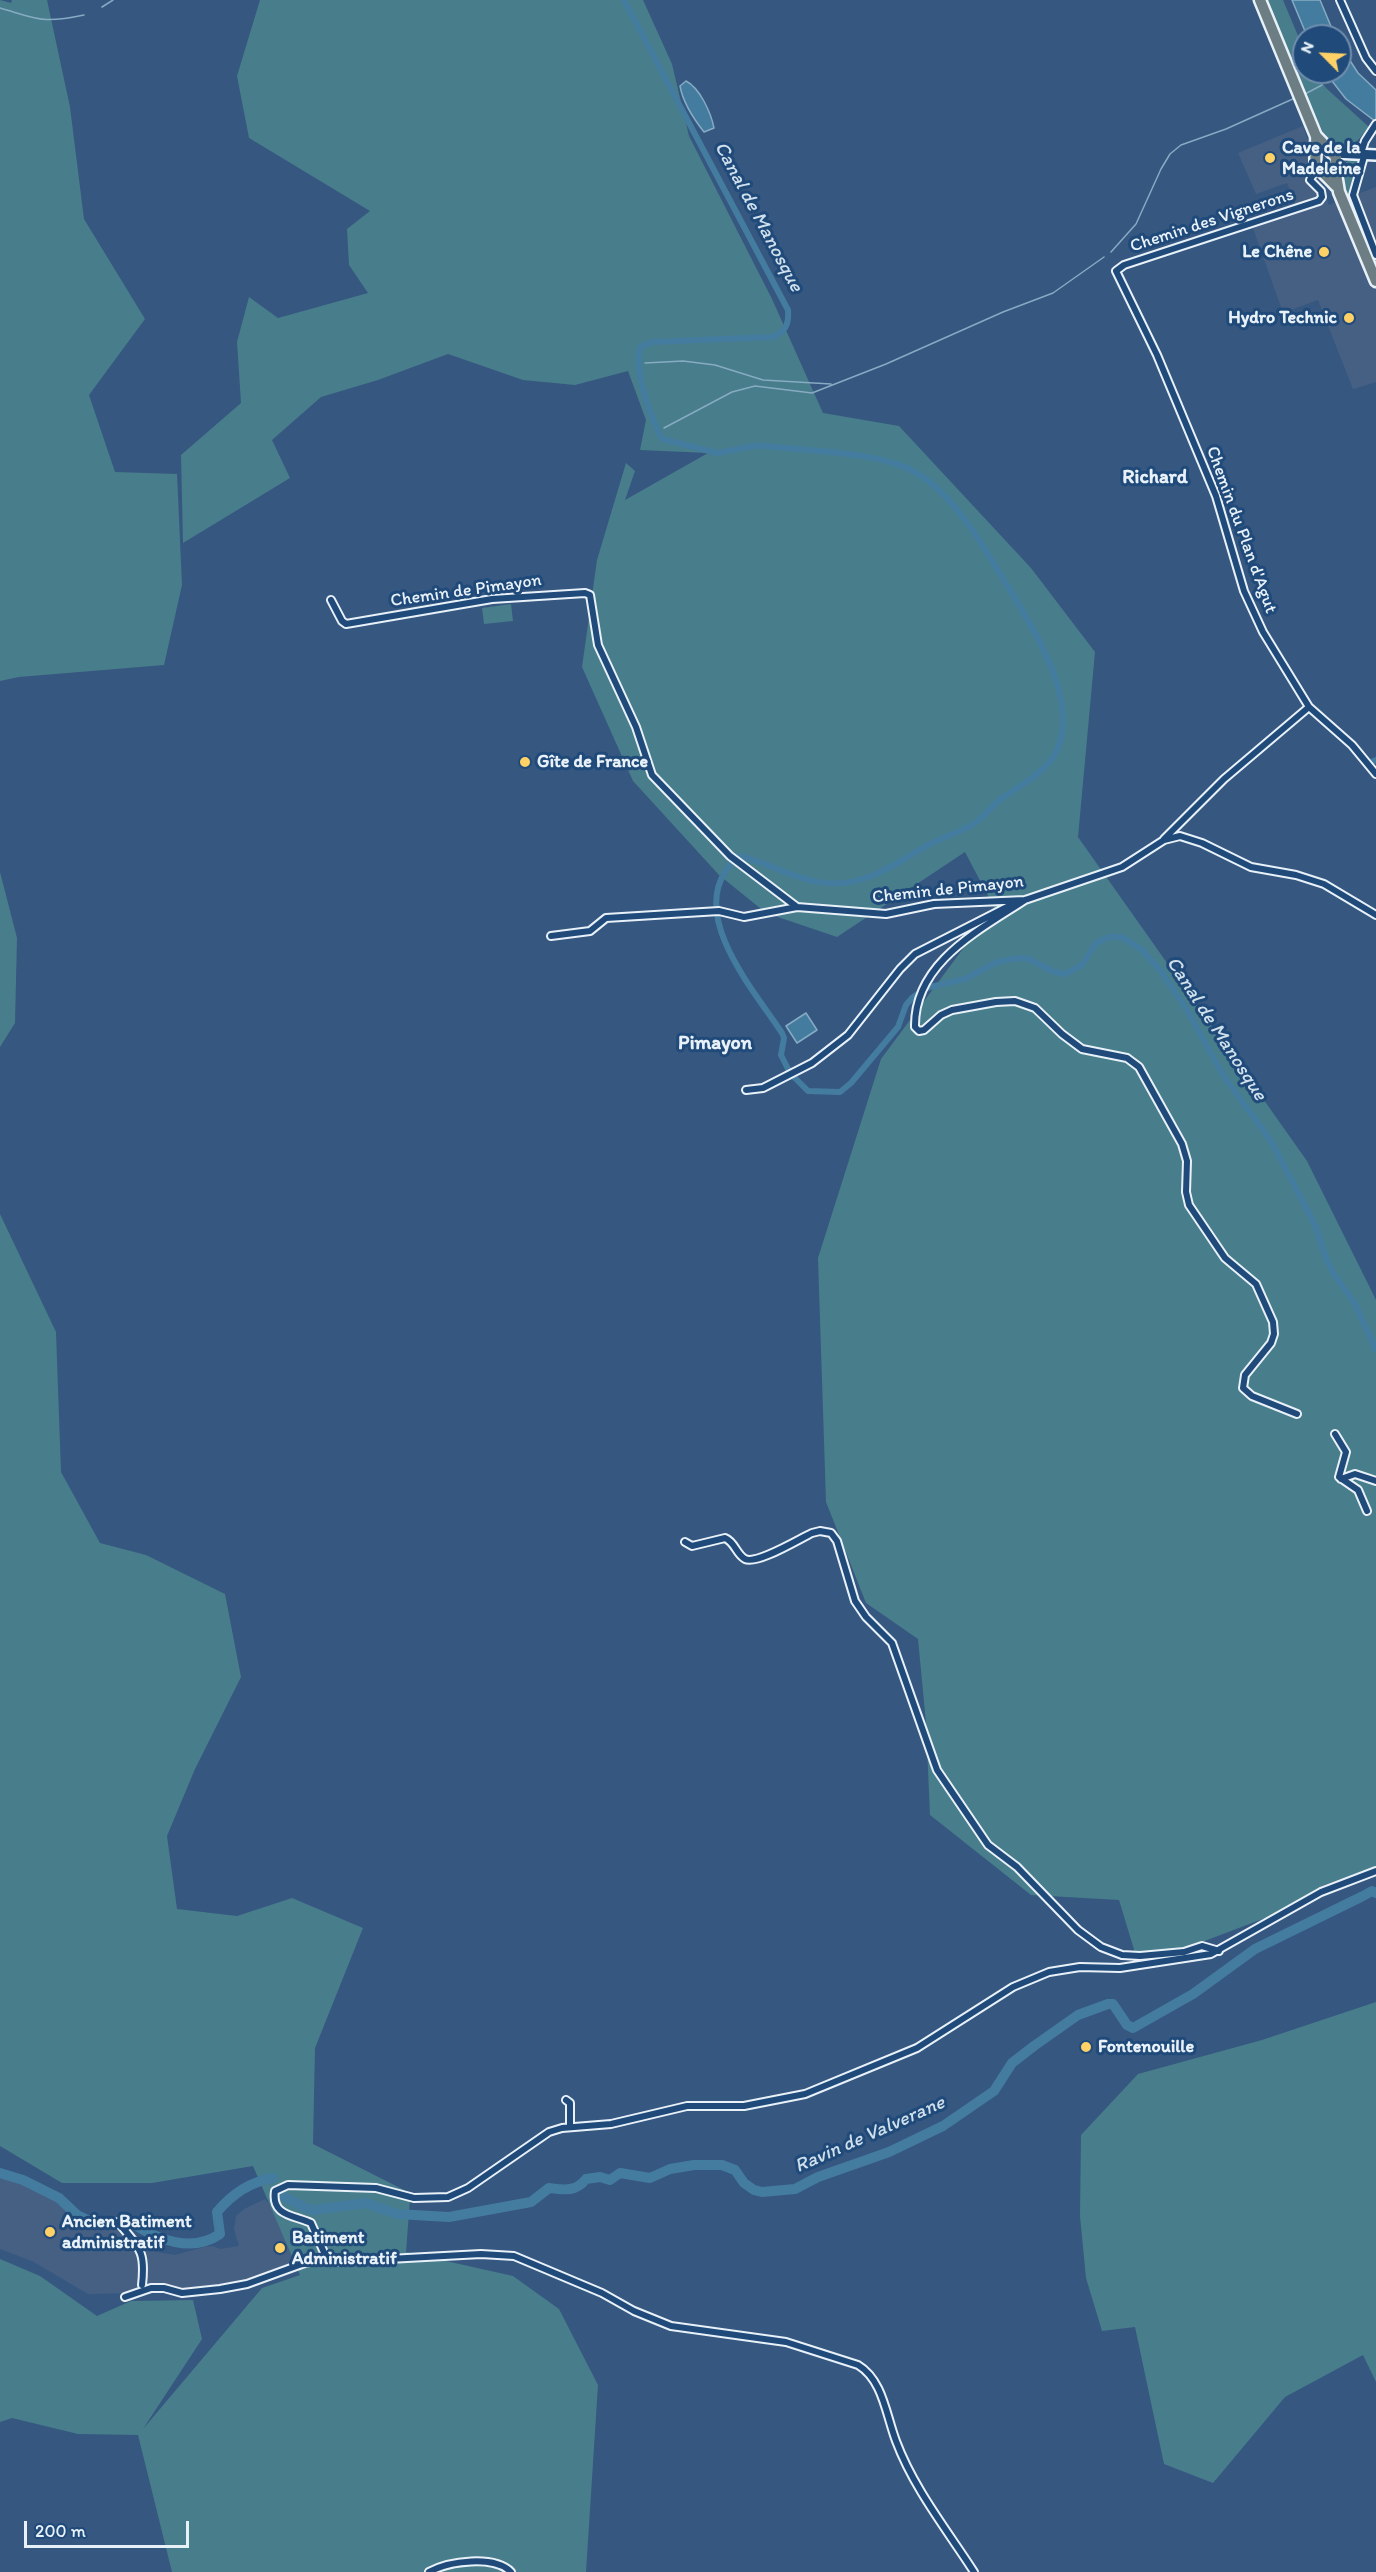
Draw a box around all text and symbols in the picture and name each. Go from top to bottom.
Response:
north arrow [1292,24,1352,84]
text: N [1296,38,1318,56]
place label: Cave de la Madeleine [1282,137,1361,180]
water label: Canal de Manosque [708,138,808,296]
marker: Cave de la Madeleine [1263,151,1277,165]
street label: Chemin des Vignerons [1127,184,1297,258]
place label: Le Chêne [1242,241,1312,263]
marker: Le Chêne [1317,245,1331,259]
place label: Hydro Technic [1228,307,1337,329]
marker: Hydro Technic [1342,311,1356,325]
street label: Chemin du Plan d'Agut [1201,444,1281,616]
district label: Richard [1122,466,1188,490]
street label: Chemin de Pimayon [389,570,543,612]
place label: Gîte de France [537,751,648,773]
marker: Gîte de France [518,755,532,769]
street label: Chemin de Pimayon [871,871,1025,909]
water label: Canal de Manosque [1160,952,1272,1106]
district label: Pimayon [678,1032,752,1056]
place label: Fontenouille [1098,2036,1194,2058]
marker: Fontenouille [1079,2040,1093,2054]
water label: Ravin de Valverane [791,2091,949,2179]
place label: Ancien Batiment administratif [62,2211,192,2254]
marker: Ancien Batiment administratif [43,2225,57,2239]
place label: Batiment Administratif [292,2227,397,2270]
marker: Batiment Administratif [273,2241,287,2255]
scale bar [27,2509,192,2547]
text: 200 m [35,2520,86,2542]

